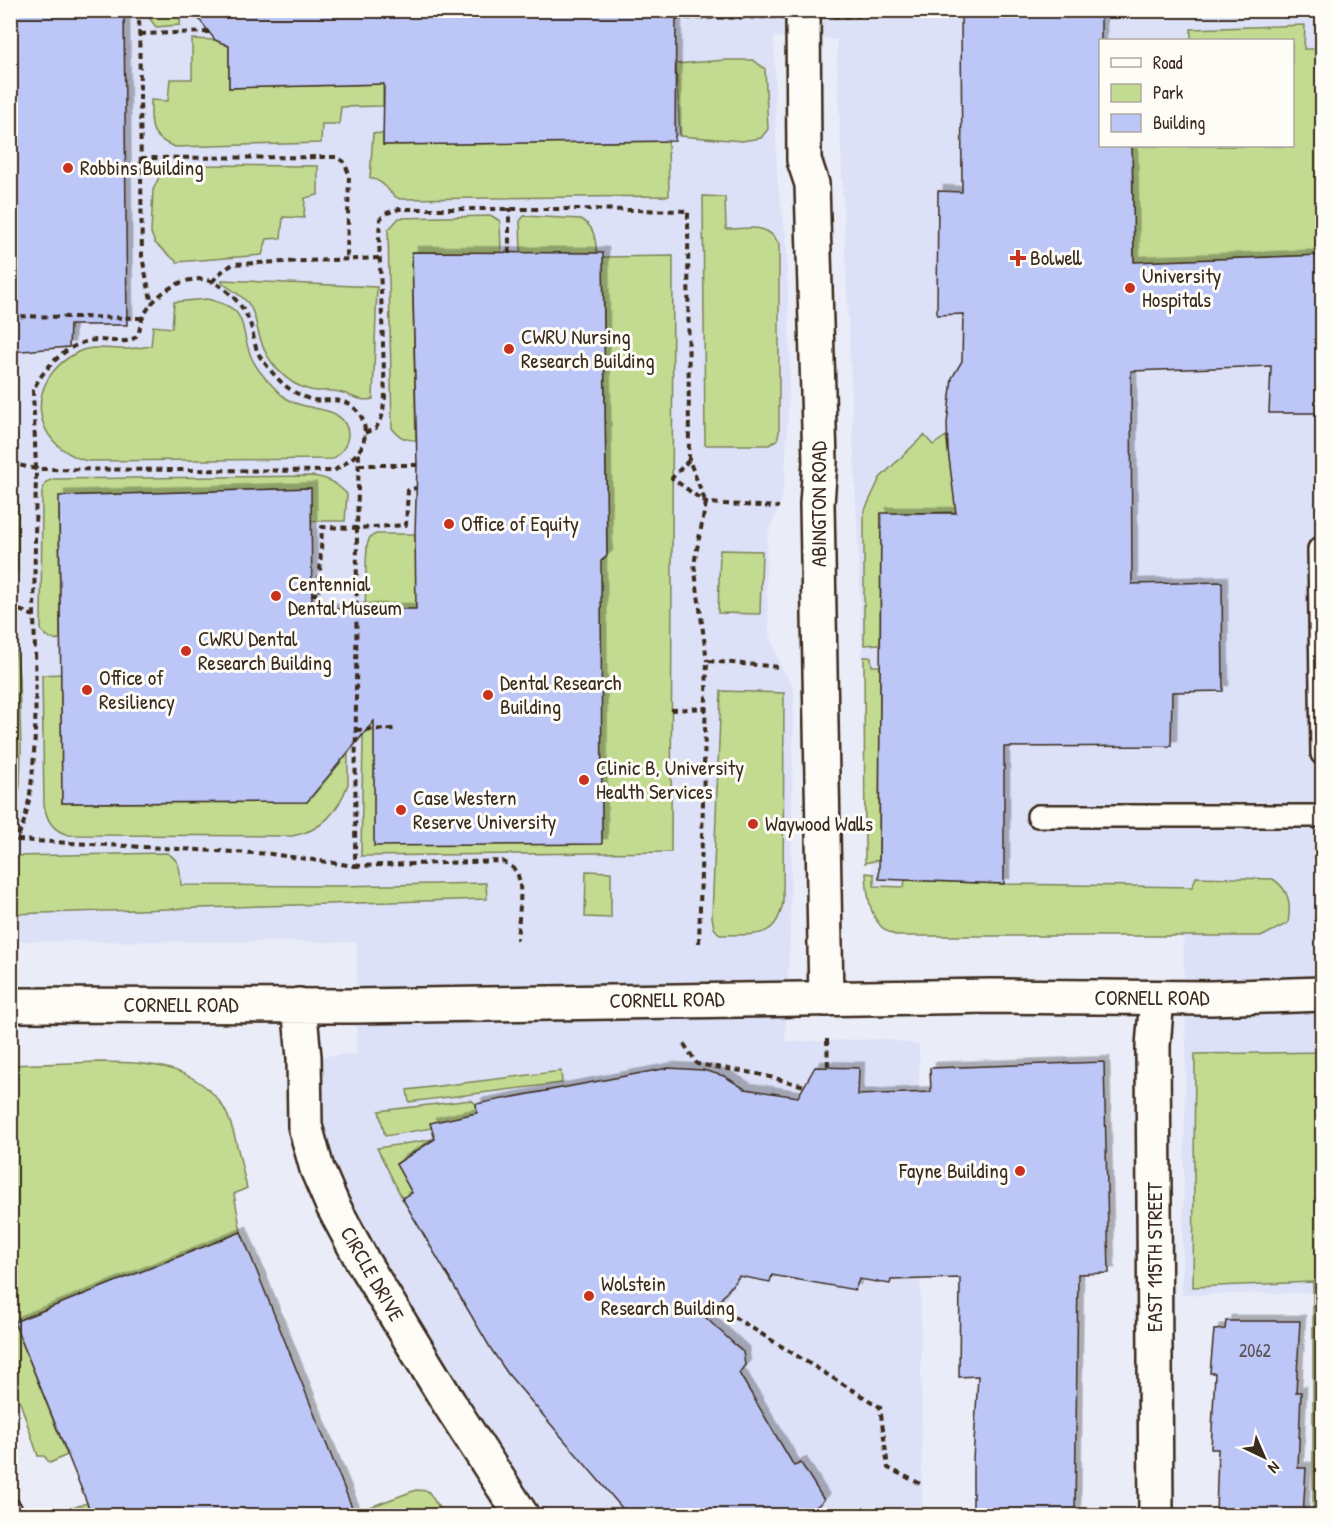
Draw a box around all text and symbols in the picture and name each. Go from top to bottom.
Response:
legend [1099,39,1294,147]
text: Road [1153,50,1183,75]
text: Park [1153,80,1184,105]
text: Building [1153,110,1205,135]
place label: Robbins Building [80,153,203,182]
marker: Robbins Building [61,161,75,175]
place label: Bolwell [1030,243,1083,272]
marker: Bolwell [1011,251,1025,265]
place label: University Hospitals [1142,261,1222,314]
marker: University Hospitals [1123,281,1137,295]
place label: CWRU Nursing Research Building [521,322,655,375]
marker: CWRU Nursing Research Building [502,342,516,356]
street label: ABINGTON ROAD [804,441,833,567]
place label: Office of Equity [461,509,579,538]
marker: Office of Equity [442,517,456,531]
place label: Centennial Dental Museum [288,569,402,622]
marker: Centennial Dental Museum [269,589,283,603]
place label: CWRU Dental Research Building [198,624,332,677]
marker: CWRU Dental Research Building [179,644,193,658]
place label: Office of Resiliency [99,663,175,716]
place label: Dental Research Building [500,668,621,721]
marker: Office of Resiliency [80,683,94,697]
marker: Dental Research Building [481,688,495,702]
place label: Clinic B, University Health Services [596,753,744,806]
marker: Clinic B, University Health Services [577,773,591,787]
place label: Case Western Reserve University [413,783,557,836]
marker: Case Western Reserve University [394,803,408,817]
place label: Waywood Walls [765,809,873,838]
marker: Waywood Walls [746,817,760,831]
street label: CORNELL ROAD [1094,983,1210,1012]
street label: CORNELL ROAD [609,984,725,1015]
street label: CORNELL ROAD [123,990,239,1019]
place label: Fayne Building [898,1156,1008,1185]
marker: Fayne Building [1013,1164,1027,1178]
street label: EAST 115TH STREET [1140,1181,1169,1332]
street label: CIRCLE DRIVE [334,1221,411,1326]
place label: Wolstein Research Building [601,1269,735,1322]
marker: Wolstein Research Building [582,1289,596,1303]
house number: 2062 [1239,1338,1272,1363]
north arrow [1234,1427,1294,1487]
text: N [1263,1457,1285,1479]

